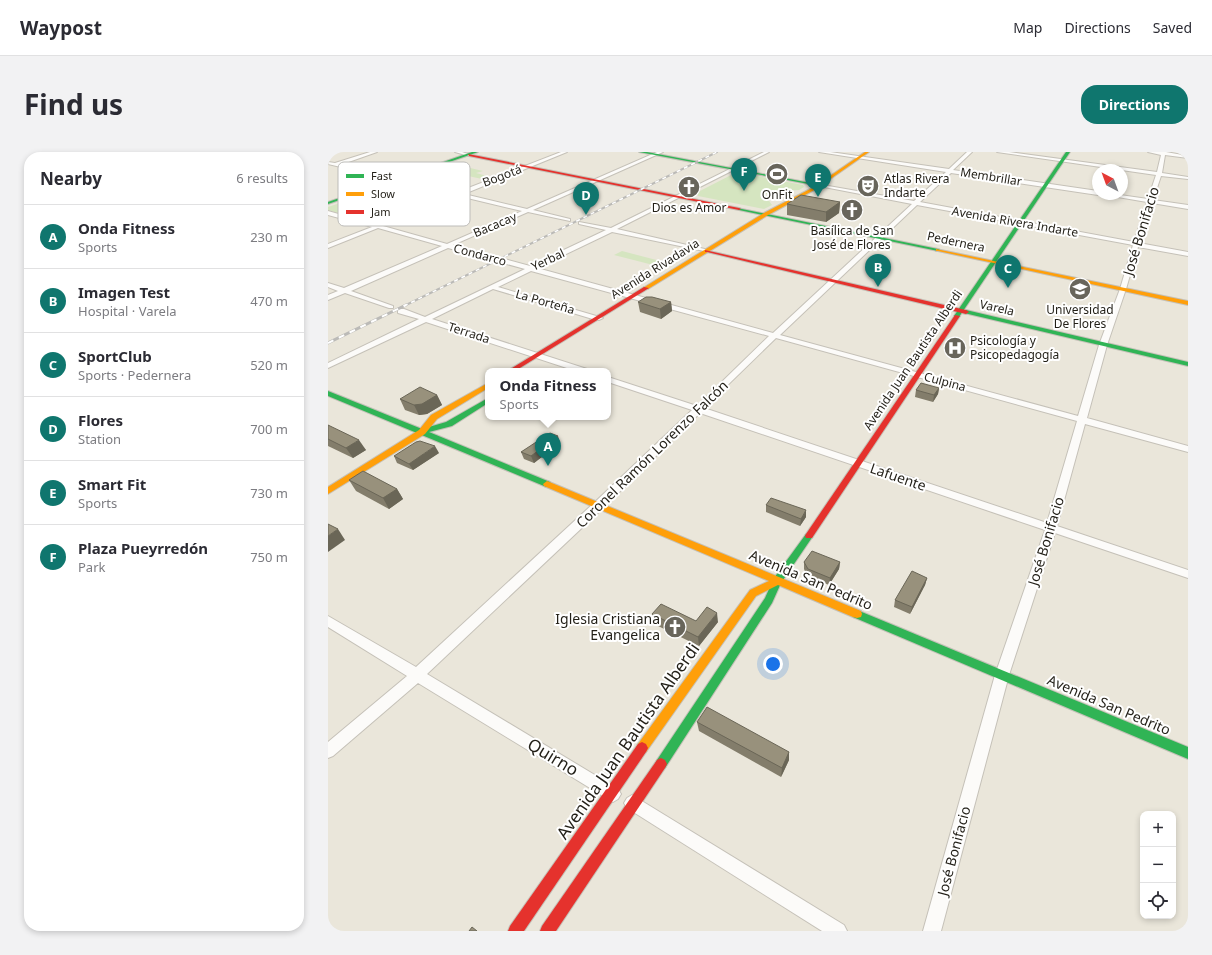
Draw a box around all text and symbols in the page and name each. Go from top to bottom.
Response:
text: Waypost [20,15,102,41]
text: Map [1013,18,1042,37]
text: Directions [1064,18,1131,37]
text: Saved [1153,18,1192,37]
text: Find us [24,85,123,123]
button: Directions [1081,85,1188,124]
pin: F [731,158,757,191]
street label: Bogotá [480,160,524,191]
sports icon: OnFit [764,161,790,187]
legend [338,162,470,226]
street label: Membrillar [959,163,1023,190]
pin: E [805,164,831,197]
north arrow [1092,164,1128,200]
text: Nearby [40,167,102,190]
text: Fast [371,168,392,183]
text: 6 results [236,169,288,187]
place label: Atlas Rivera Indarte [884,170,950,201]
theatre icon: Atlas Rivera Indarte [855,173,881,199]
church icon: Dios es Amor [676,174,702,200]
pin: D [573,182,599,215]
street label: José Bonifacio [1117,184,1163,279]
text: Slow [371,186,395,201]
place label: OnFit [762,186,793,203]
church icon: Basílica de San José de Flores [839,197,865,223]
place label: Dios es Amor [652,199,726,216]
street label: Avenida Rivera Indarte [951,202,1080,241]
text: Jam [370,204,390,219]
street label: Bacacay [470,207,520,241]
text: Onda Fitness [78,218,175,238]
place label: Basílica de San José de Flores [810,222,894,253]
street label: Pedernera [926,227,987,256]
text: A [49,228,58,246]
text: 230 m [250,228,288,246]
street label: Avenida Rivadavia [607,234,702,303]
text: Sports [78,238,117,256]
street label: Condarco [452,239,508,270]
street label: Yerbal [528,244,567,275]
pin: B [865,254,891,287]
pin: C [995,255,1021,288]
school or university icon: Universidad De Flores [1067,276,1093,302]
text: Imagen Test [78,282,170,302]
street label: La Porteña [514,285,577,318]
street label: Avenida Juan Bautista Alberdi [859,286,966,433]
text: B [49,292,57,310]
text: 470 m [250,292,288,310]
street label: Varela [978,295,1016,320]
place label: Universidad De Flores [1046,301,1114,332]
text: Hospital · Varela [78,302,177,320]
street label: Terrada [446,318,492,347]
place label: Psicología y Psicopedagogía [970,332,1059,363]
hospital icon: Psicología y Psicopedagogía [942,335,968,361]
text: SportClub [78,346,152,366]
text: C [49,356,57,374]
text: 520 m [250,356,288,374]
text: Sports · Pedernera [78,366,191,384]
popup [485,368,611,420]
street label: Culpina [922,368,968,395]
text: Onda Fitness [500,375,596,395]
street label: Coronel Ramón Lorenzo Falcón [571,376,732,532]
text: Sports [500,395,539,413]
text: Flores [78,410,123,430]
text: D [48,420,58,438]
text: 700 m [250,420,288,438]
text: Station [78,430,121,448]
pin: A [535,433,561,466]
street label: Lafuente [868,458,929,495]
text: Smart Fit [78,474,146,494]
text: E [49,484,57,502]
text: 730 m [250,484,288,502]
text: Sports [78,494,117,512]
street label: José Bonifacio [1022,494,1068,589]
text: Plaza Pueyrredón [78,538,208,558]
street label: Avenida San Pedrito [747,545,876,614]
text: F [49,548,57,566]
text: 750 m [250,548,288,566]
text: Park [78,558,105,576]
place label: Iglesia Cristiana Evangelica [555,609,660,644]
church icon: Iglesia Cristiana Evangelica [662,614,688,640]
street label: Avenida Juan Bautista Alberdi [551,638,704,843]
your location [763,654,783,674]
street label: Avenida San Pedrito [1045,670,1174,739]
street label: Quirno [523,732,583,781]
street label: José Bonifacio [932,804,975,900]
map controls [1140,811,1176,919]
button: + [1140,811,1176,847]
button: − [1140,847,1176,883]
button: locate [1140,883,1176,919]

